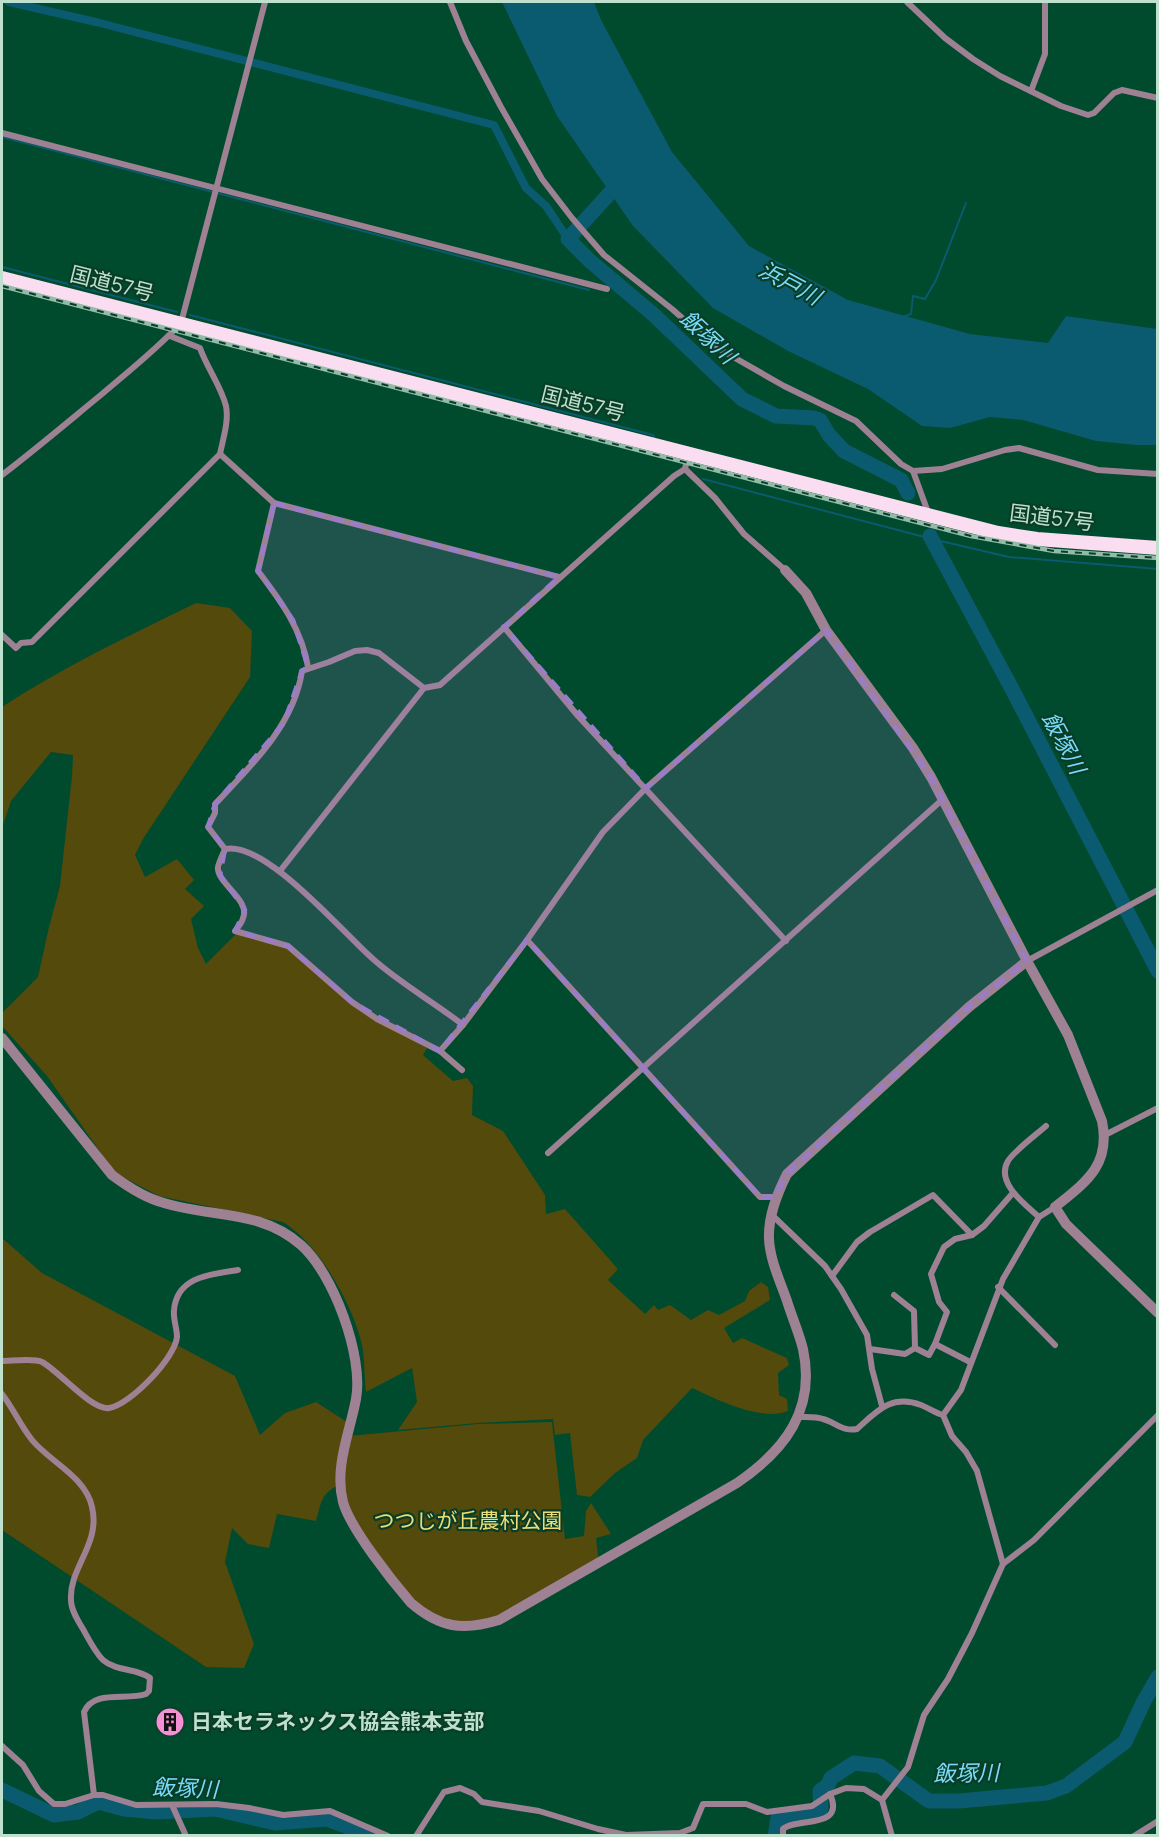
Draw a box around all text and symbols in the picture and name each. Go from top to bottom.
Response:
water label: 浜戸川 [754,254,828,313]
street label: 国道57号 [67,259,157,307]
water label: 飯塚川 [674,304,744,372]
street label: 国道57号 [538,379,628,427]
street label: 国道57号 [1008,498,1096,536]
water label: 飯塚川 [1035,707,1094,781]
park label: つつじが丘農村公園 [374,1506,563,1534]
building icon: 日本セラネックス協会熊本支部 [154,1706,186,1738]
place label: 日本セラネックス協会熊本支部 [191,1707,484,1735]
water label: 飯塚川 [933,1757,1001,1789]
water label: 飯塚川 [151,1772,220,1804]

